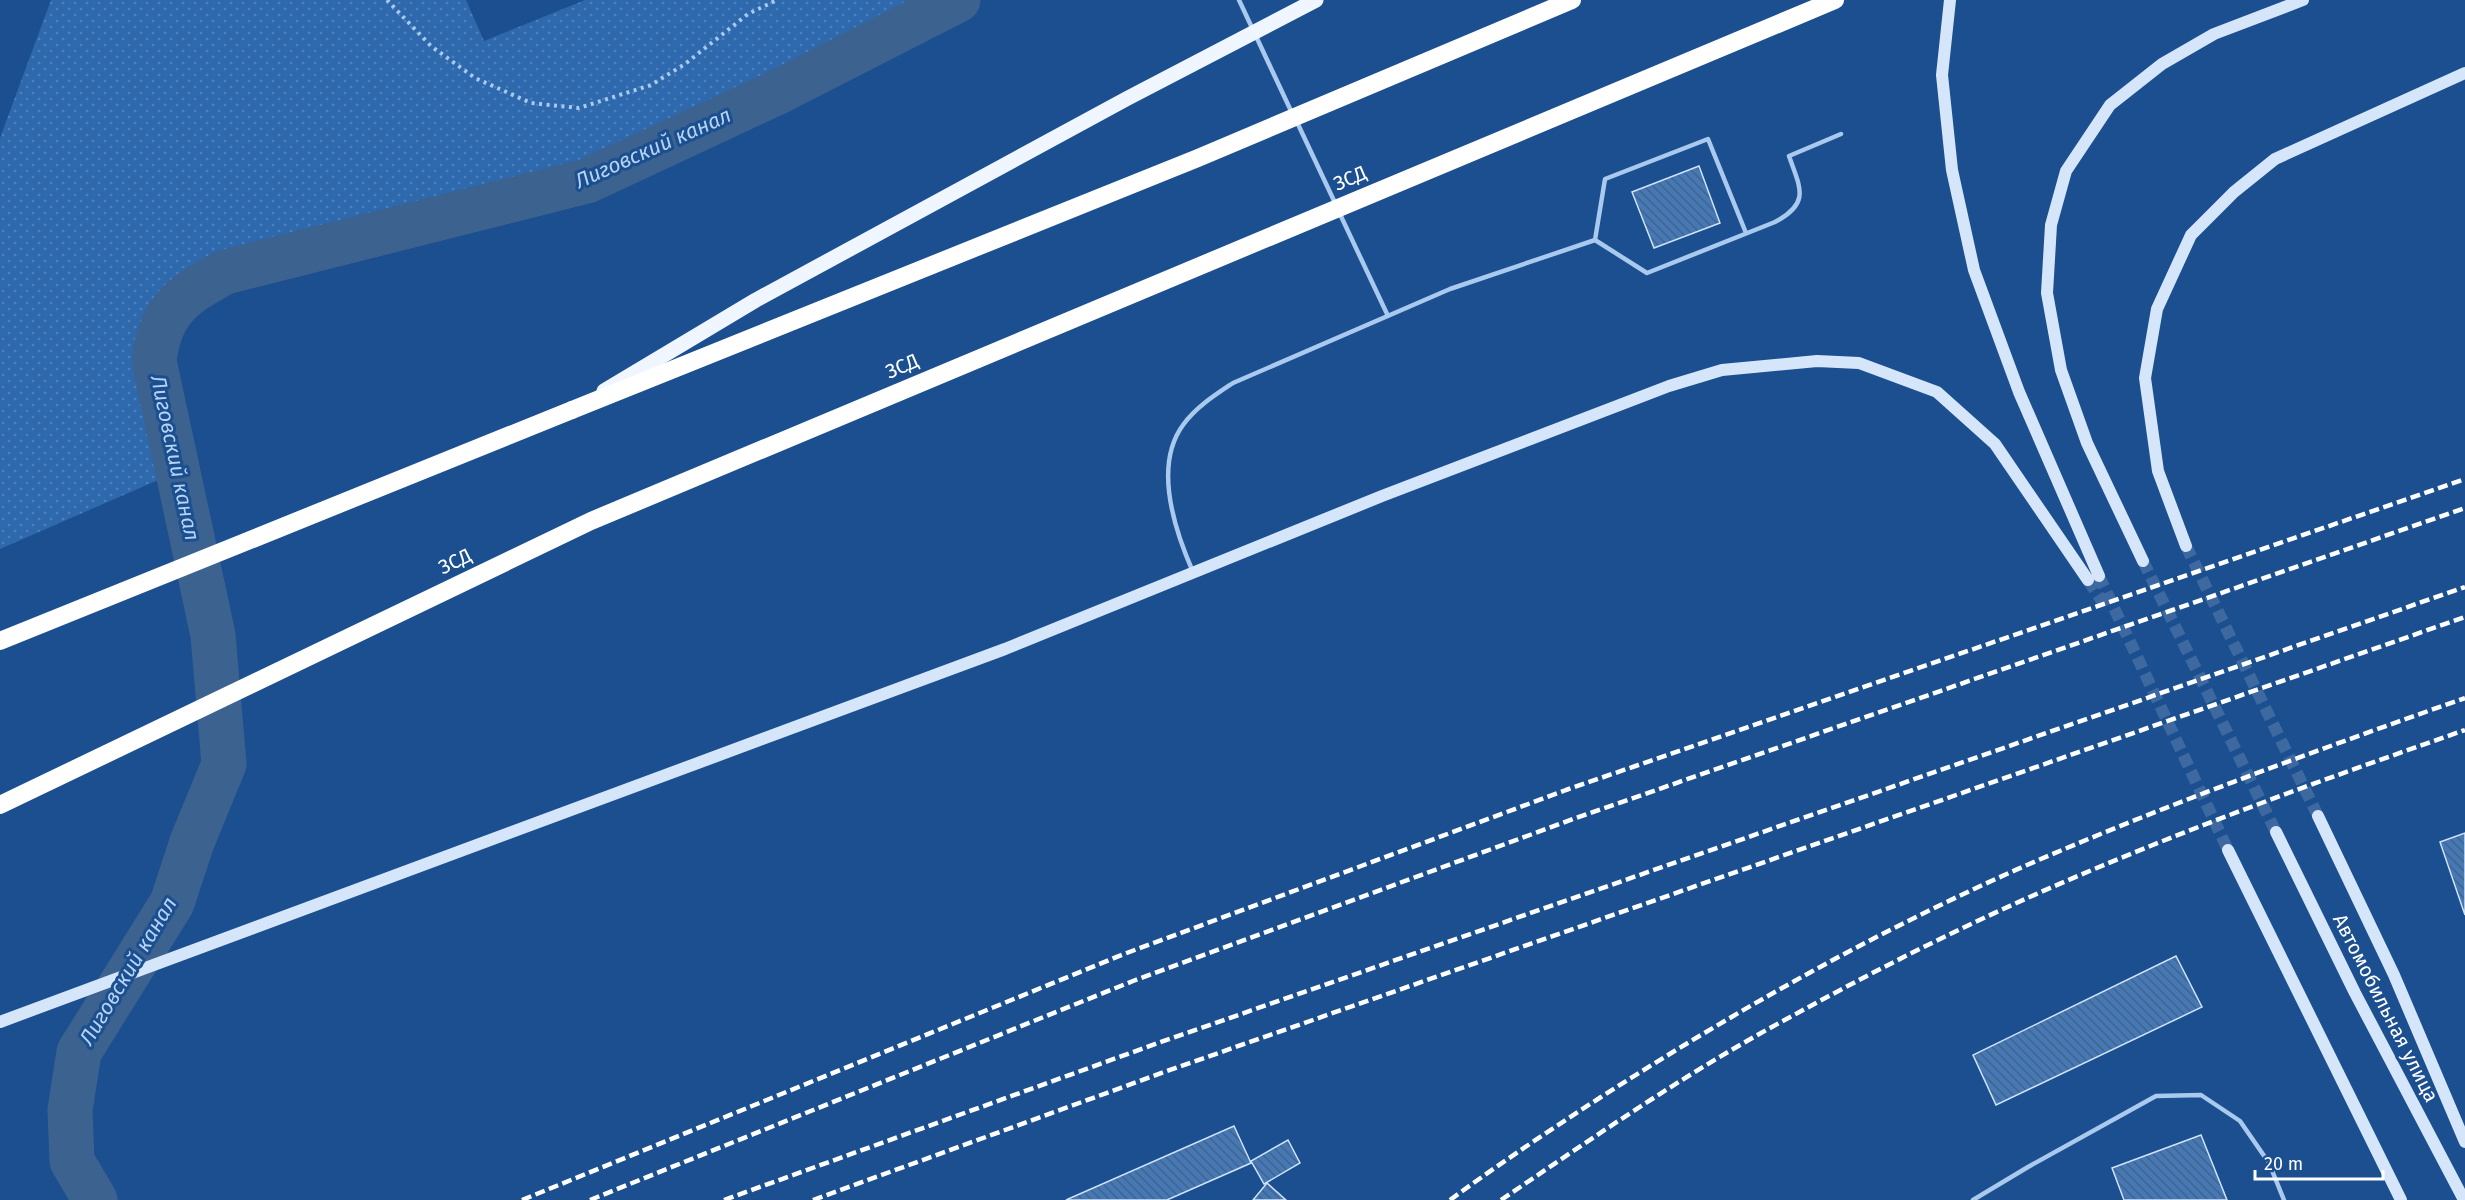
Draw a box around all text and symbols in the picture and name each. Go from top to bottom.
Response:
water label: Лиговский канал [570,102,735,195]
street label: ЗСД [1330,160,1370,196]
street label: ЗСД [882,348,922,384]
water label: Лиговский канал [145,372,205,543]
street label: ЗСД [435,543,475,579]
water label: Лиговский канал [73,892,182,1051]
street label: Автомобильная улица [2328,910,2444,1106]
scale bar [2255,1143,2382,1181]
text: 20 m [2264,1153,2303,1175]

